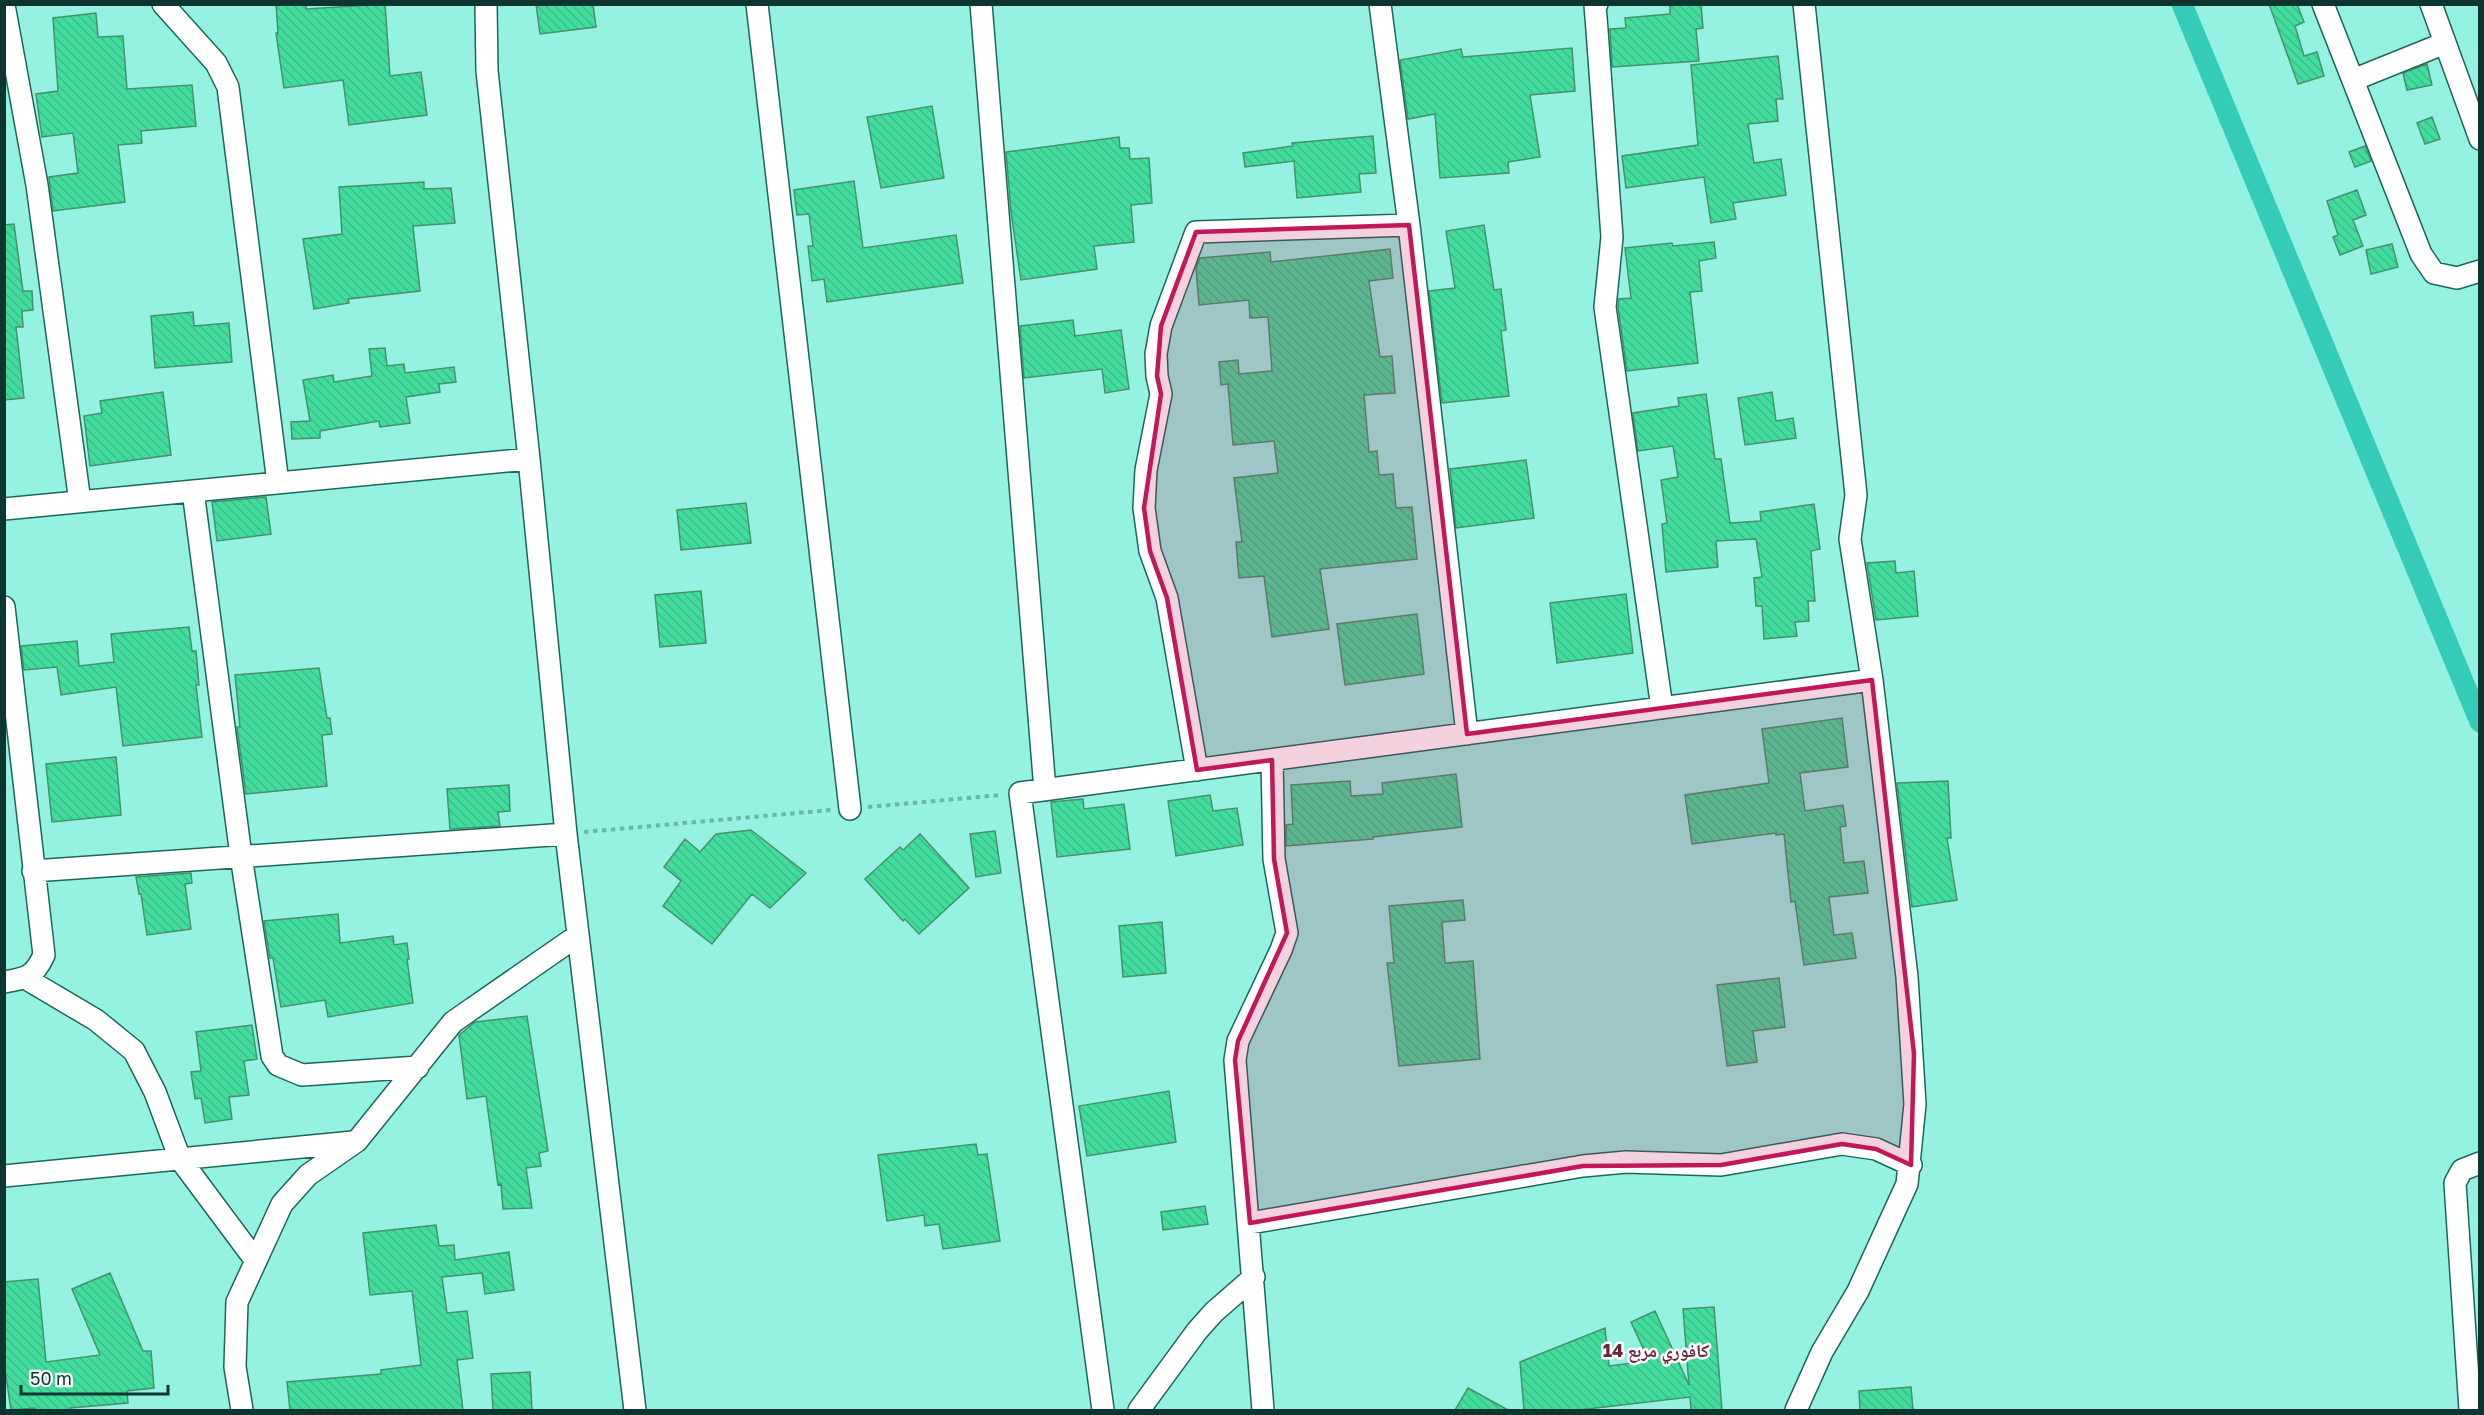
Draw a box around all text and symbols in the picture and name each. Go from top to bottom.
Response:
district label: كافوري مربع 14 [1603,1339,1709,1365]
scale bar [21,1358,168,1396]
text: 50 m [30,1367,72,1389]

